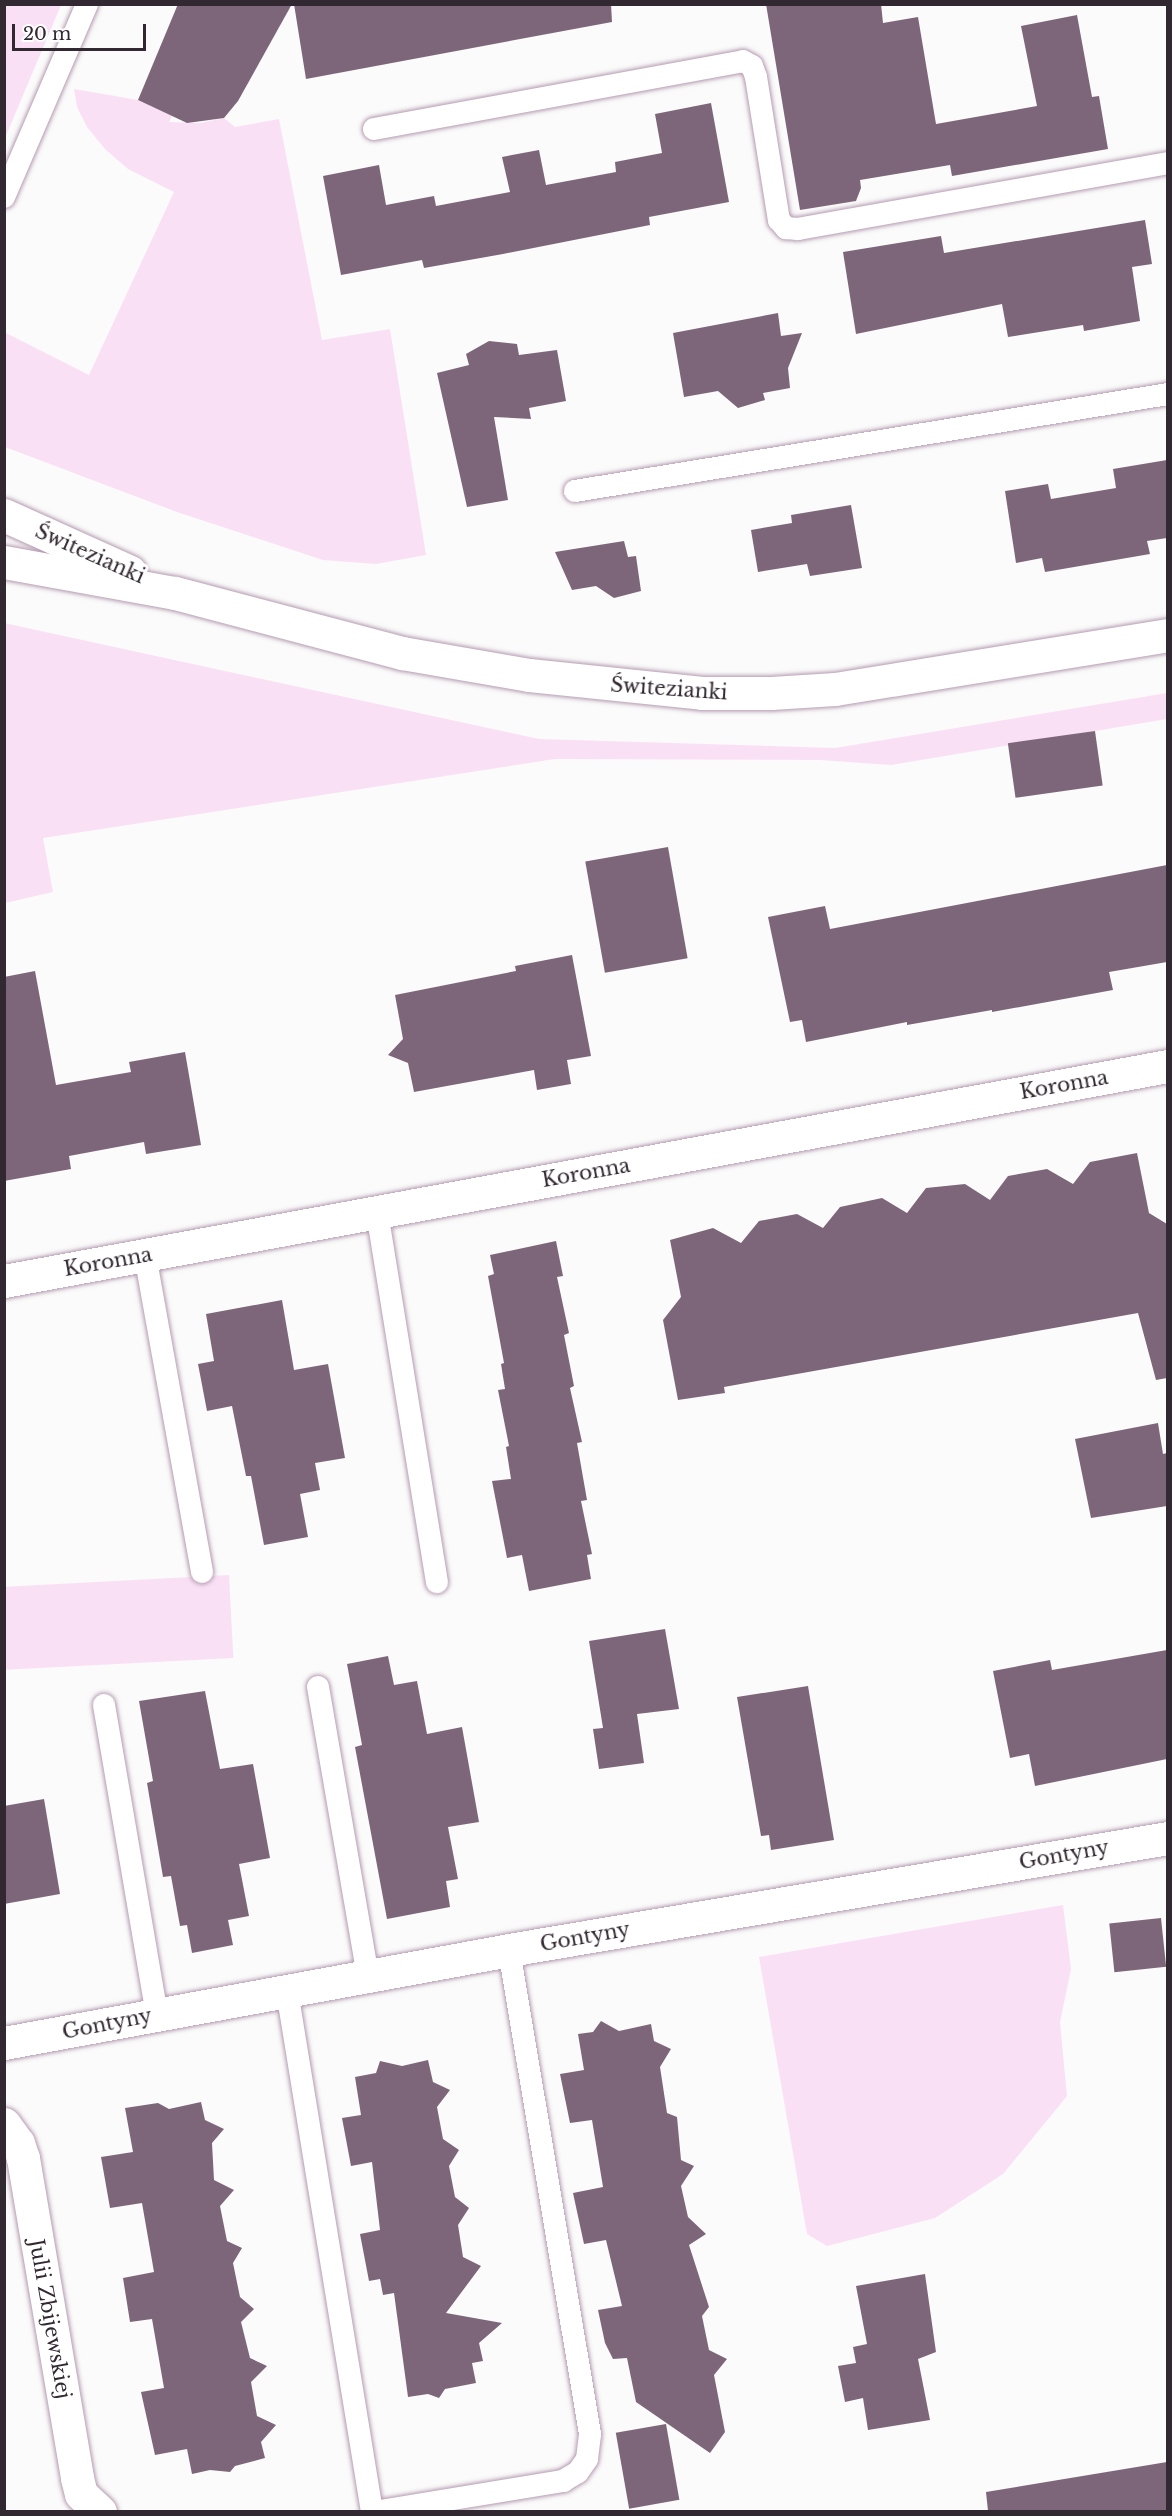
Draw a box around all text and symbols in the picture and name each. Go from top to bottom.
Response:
scale bar [15,12,148,50]
text: 20 m [23,23,71,45]
street label: Świtezianki [31,519,149,589]
street label: Świtezianki [610,673,728,705]
street label: Koronna [1018,1065,1110,1105]
street label: Koronna [540,1153,632,1193]
street label: Koronna [62,1242,154,1282]
street label: Gontyny [1017,1835,1111,1875]
street label: Gontyny [538,1917,632,1957]
street label: Gontyny [60,2004,154,2044]
street label: Julii Zbijewskiej [24,2237,76,2401]

